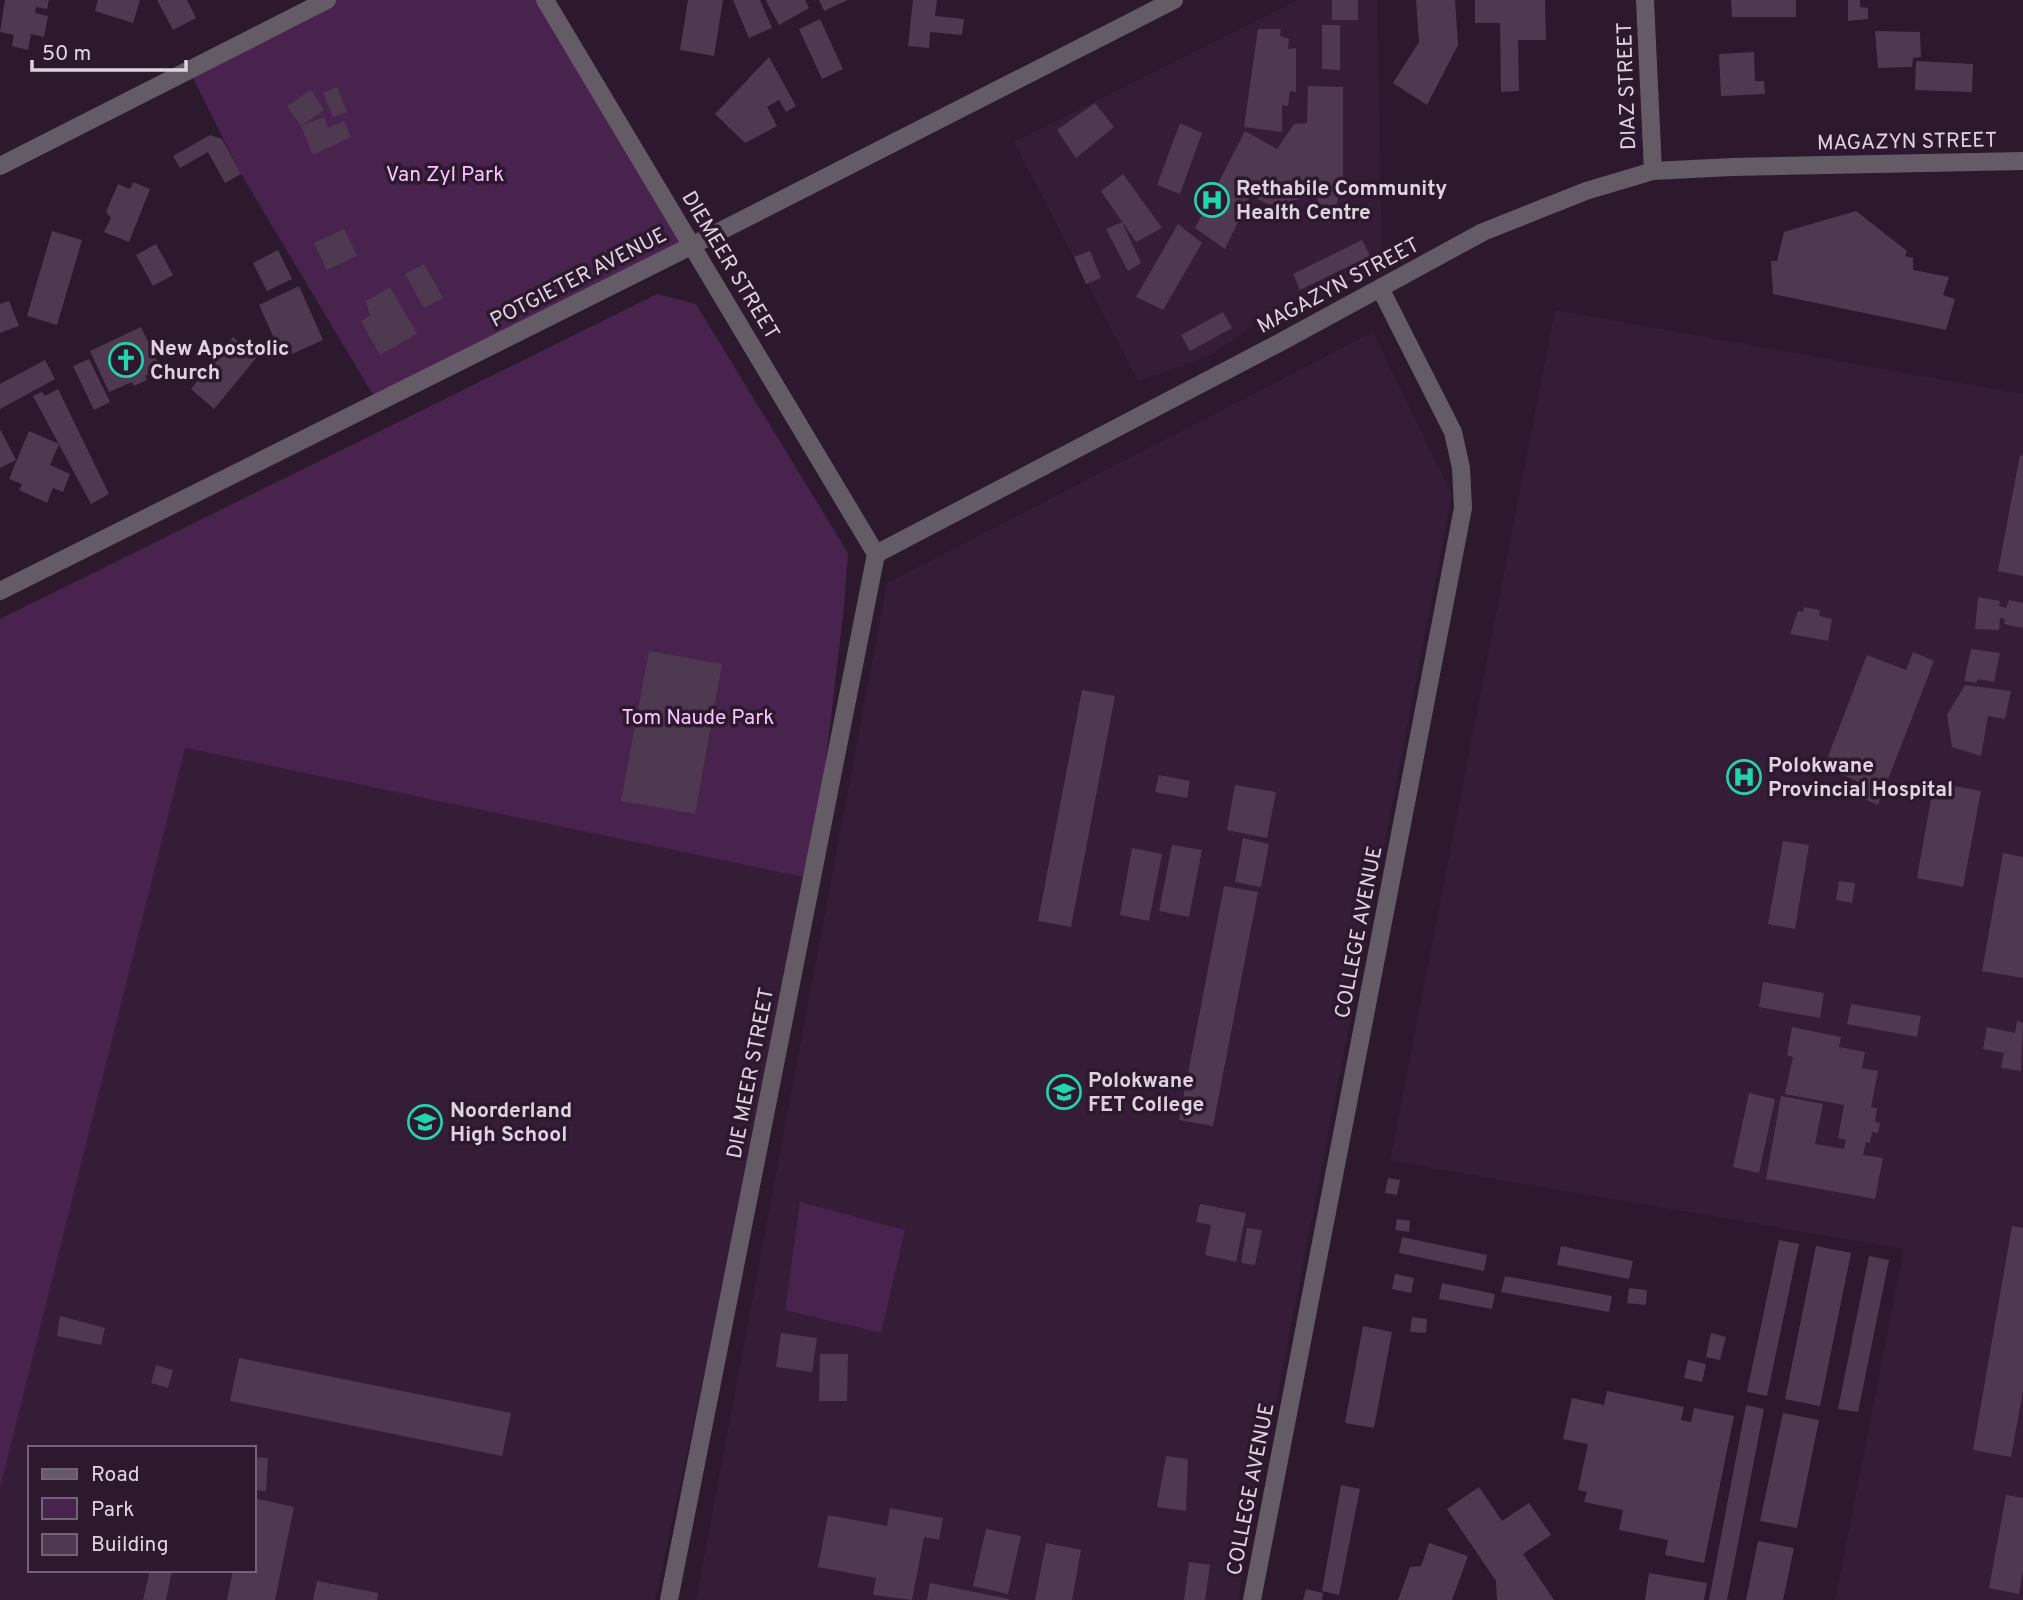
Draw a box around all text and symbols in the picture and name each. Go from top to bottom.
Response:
street label: DIAZ STREET [1612,21,1643,150]
scale bar [32,28,186,72]
text: 50 m [42,41,91,68]
street label: MAGAZYN STREET [1817,127,1997,158]
park label: Van Zyl Park [386,162,504,189]
place label: Rethabile Community Health Centre [1236,176,1447,227]
hospital icon: Rethabile Community Health Centre [1193,181,1231,219]
street label: DIEMEER STREET [675,187,785,345]
street label: POTGIETER AVENUE [486,222,671,335]
street label: MAGAZYN STREET [1253,232,1425,341]
place label: New Apostolic Church [150,336,289,387]
church icon: New Apostolic Church [107,341,145,379]
park label: Tom Naude Park [621,705,775,732]
place label: Polokwane Provincial Hospital [1768,753,1953,804]
hospital icon: Polokwane Provincial Hospital [1725,758,1763,796]
street label: COLLEGE AVENUE [1330,844,1389,1021]
street label: DIE MEER STREET [722,985,781,1161]
place label: Polokwane FET College [1088,1068,1204,1119]
school or university icon: Polokwane FET College [1045,1073,1083,1111]
place label: Noorderland High School [450,1098,572,1149]
school or university icon: Noorderland High School [406,1103,444,1141]
street label: COLLEGE AVENUE [1222,1401,1281,1578]
legend [28,1446,256,1572]
text: Road [91,1462,140,1489]
text: Park [91,1497,134,1524]
text: Building [91,1532,169,1559]

